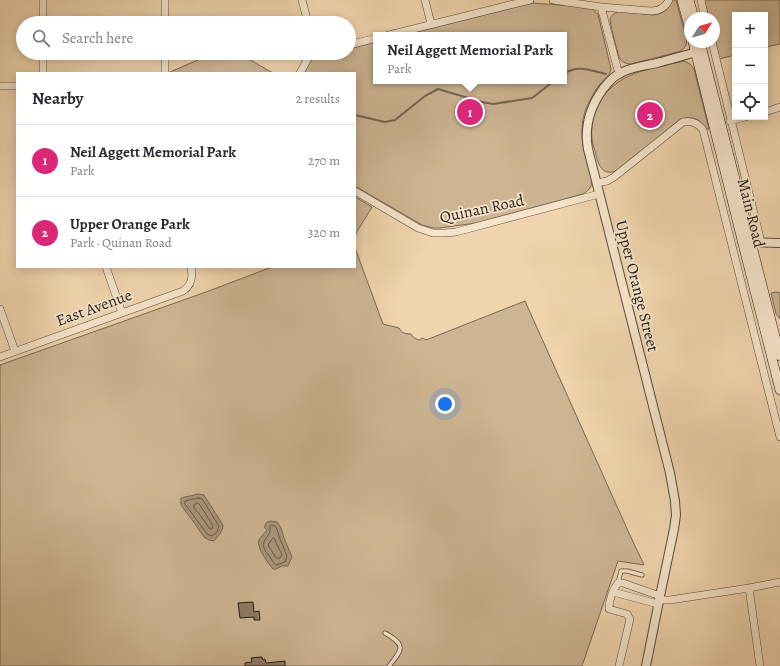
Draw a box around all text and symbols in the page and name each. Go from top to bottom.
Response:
north arrow [684,12,720,48]
map controls [732,12,768,120]
button: + [732,12,768,48]
search box [16,16,356,60]
icon: search [30,27,52,49]
text: Search here [62,28,133,48]
popup [373,32,567,84]
text: Neil Aggett Memorial Park [387,40,553,60]
button: − [732,48,768,84]
text: Park [387,60,411,77]
button: locate [732,84,768,120]
text: Nearby [32,87,83,110]
text: 2 results [296,90,340,107]
pin: 1 [457,97,483,127]
pin: 2 [637,100,663,130]
text: Neil Aggett Memorial Park [70,142,236,162]
text: 1 [43,152,47,169]
text: 270 m [308,152,340,169]
text: Park [70,162,94,179]
street label: Main Road [732,176,770,250]
street label: Quinan Road [438,189,527,229]
text: Upper Orange Park [70,214,190,234]
street label: Upper Orange Street [610,218,664,354]
text: 2 [42,224,48,241]
text: 320 m [308,224,340,241]
text: Park · Quinan Road [70,234,172,251]
street label: East Avenue [53,284,135,332]
your location [435,394,455,414]

